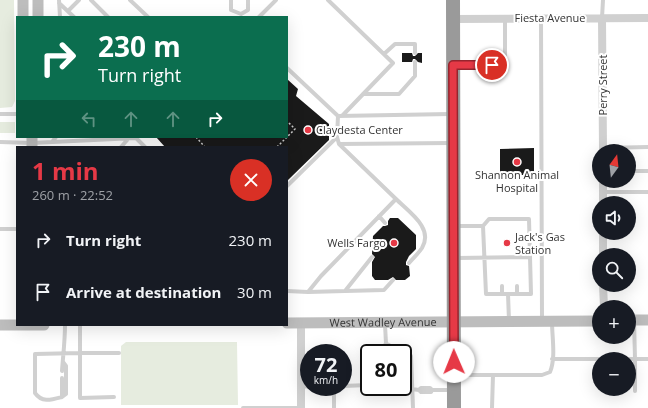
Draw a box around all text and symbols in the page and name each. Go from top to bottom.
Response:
street label: Fiesta Avenue [514,10,586,25]
text: 230 m [98,27,181,65]
icon: right [32,32,84,84]
pin [475,48,509,82]
icon: arrive [481,54,503,76]
street label: Perry Street [595,54,610,115]
text: Turn right [98,63,181,87]
icon: left [78,108,100,130]
icon: ahead [120,108,142,130]
icon: ahead [162,108,184,130]
icon: right [204,108,226,130]
place label: Claydesta Center [316,122,403,137]
marker: Claydesta Center [303,125,313,135]
north arrow [592,144,636,188]
map controls [592,144,636,396]
text: 1 min [32,154,99,187]
marker: Shannon Animal Hospital [512,157,522,167]
button: close [230,159,272,201]
place label: Shannon Animal Hospital [475,167,559,195]
text: 260 m · 22:52 [32,186,113,204]
button: sound [592,196,636,240]
icon: right [32,229,54,251]
place label: Jack's Gas Station [514,229,565,257]
text: Turn right [66,230,141,250]
text: 230 m [228,230,272,250]
place label: Wells Fargo [327,235,386,250]
marker: Wells Fargo [389,238,399,248]
marker: Jack's Gas Station [502,238,512,248]
button: search [592,248,636,292]
icon: arrive [32,281,54,303]
text: Arrive at destination [66,282,221,302]
text: 30 m [237,282,272,302]
button: + [592,300,636,344]
street label: West Wadley Avenue [329,314,437,330]
position arrow [433,341,475,383]
speed limit sign: 80 [360,344,412,396]
text: 72 [315,351,337,378]
button: − [592,352,636,396]
text: km/h [314,373,338,387]

